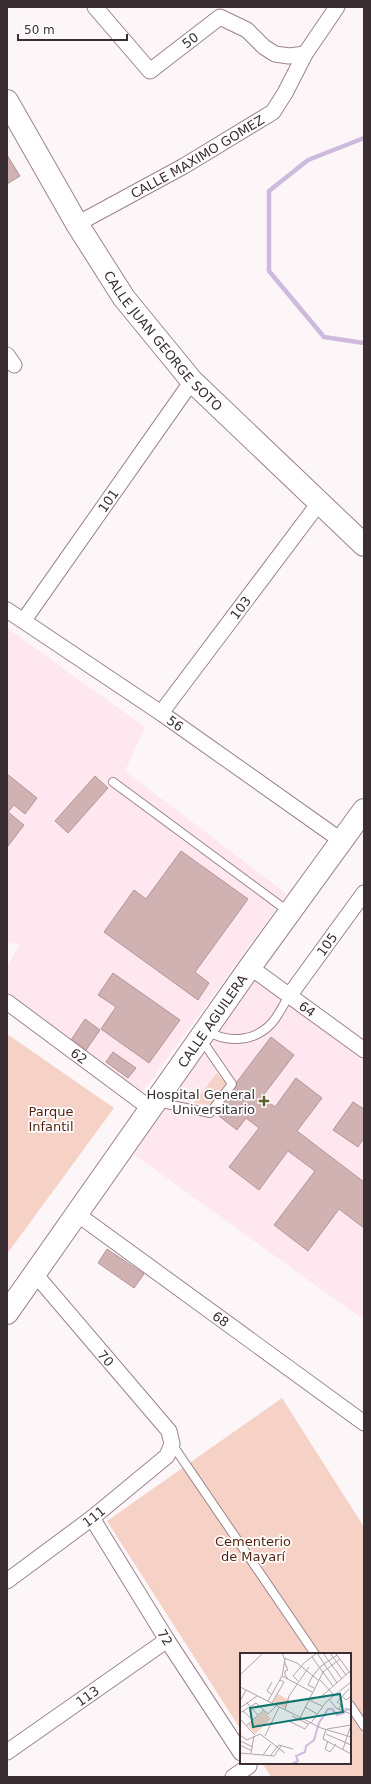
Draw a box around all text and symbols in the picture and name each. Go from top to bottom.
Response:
scale bar [18,16,127,42]
text: 50 m [24,23,55,37]
street label: 50 [179,29,202,51]
street label: CALLE MAXIMO GOMEZ [128,112,267,201]
street label: CALLE JUAN GEORGE SOTO [101,268,225,414]
street label: 101 [95,486,122,515]
street label: 103 [227,593,254,622]
street label: 56 [164,713,186,735]
street label: 105 [314,930,340,959]
street label: CALLE AGUILERA [175,972,250,1070]
street label: 64 [296,998,318,1020]
street label: 62 [68,1045,90,1067]
place label: Hospital General Universitario [147,1087,255,1117]
marker: Hospital General Universitario [258,1095,270,1107]
park label: Parque Infantil [28,1104,74,1134]
street label: 68 [209,1308,232,1330]
street label: 70 [95,1347,117,1369]
street label: 111 [80,1503,108,1531]
park label: Cementerio de Mayarí [215,1534,291,1564]
street label: 72 [154,1627,176,1649]
inset map [240,1653,351,1764]
street label: 113 [73,1683,102,1709]

